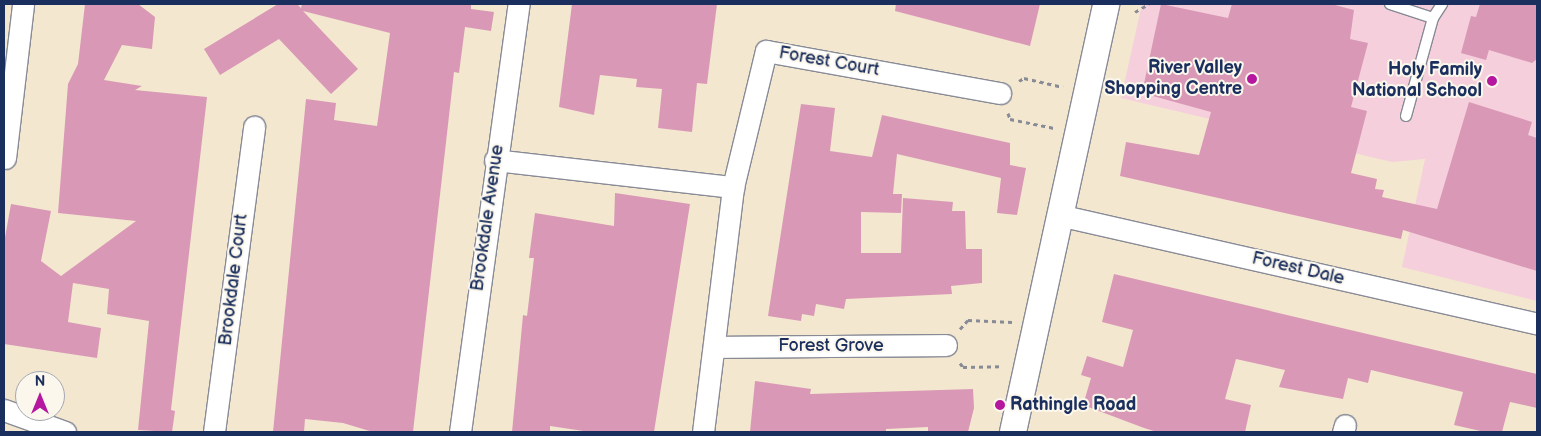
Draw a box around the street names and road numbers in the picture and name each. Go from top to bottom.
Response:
street label: Forest Court [777,43,881,81]
street label: Brookdale Avenue [467,143,509,293]
street label: Brookdale Court [215,213,253,347]
street label: Forest Dale [1250,248,1346,290]
street label: Forest Grove [778,335,884,357]

